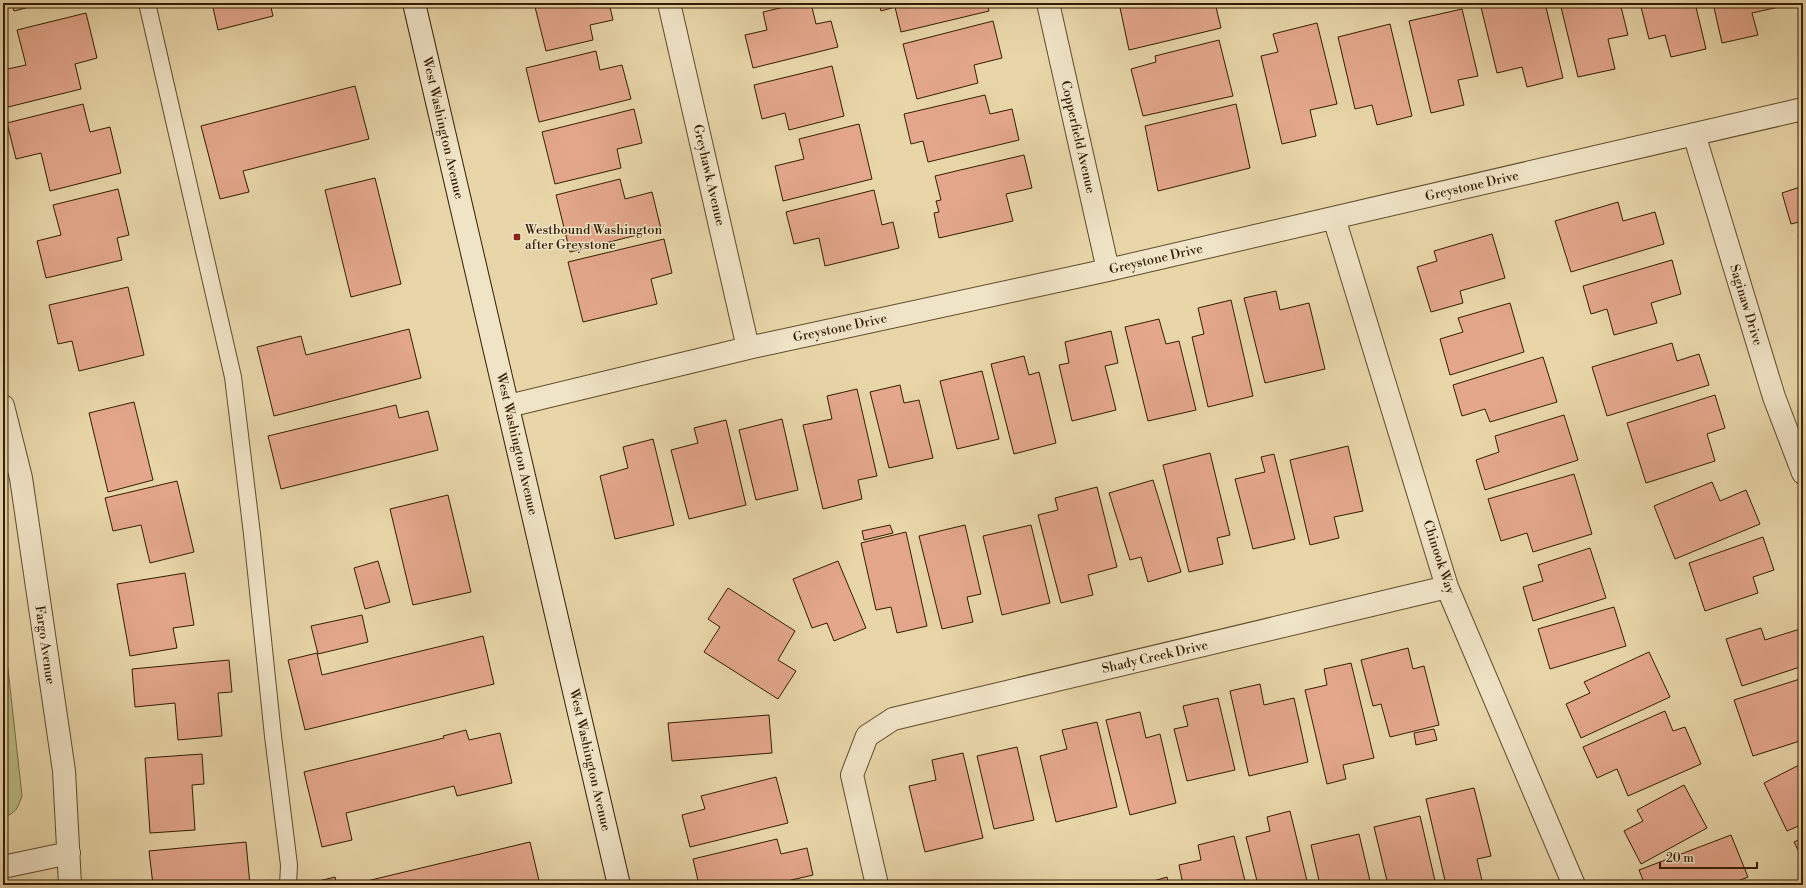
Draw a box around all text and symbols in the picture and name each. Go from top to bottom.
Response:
street label: West Washington Avenue [419,54,467,201]
street label: Copperfield Avenue [1057,79,1099,195]
street label: Greyhawk Avenue [690,123,729,228]
street label: Greystone Drive [1424,167,1521,205]
place label: Westbound Washington after Greystone [524,222,663,253]
marker: Westbound Washington after Greystone [512,232,522,242]
street label: Greystone Drive [1108,240,1205,278]
street label: Saginaw Drive [1726,262,1766,348]
street label: Greystone Drive [792,310,889,346]
street label: West Washington Avenue [493,370,541,517]
street label: Chinook Way [1420,518,1459,597]
street label: Fargo Avenue [32,605,59,686]
street label: Shady Creek Drive [1100,637,1210,677]
street label: West Washington Avenue [566,686,614,833]
scale bar [1660,844,1757,870]
text: 20 m [1666,851,1694,866]

